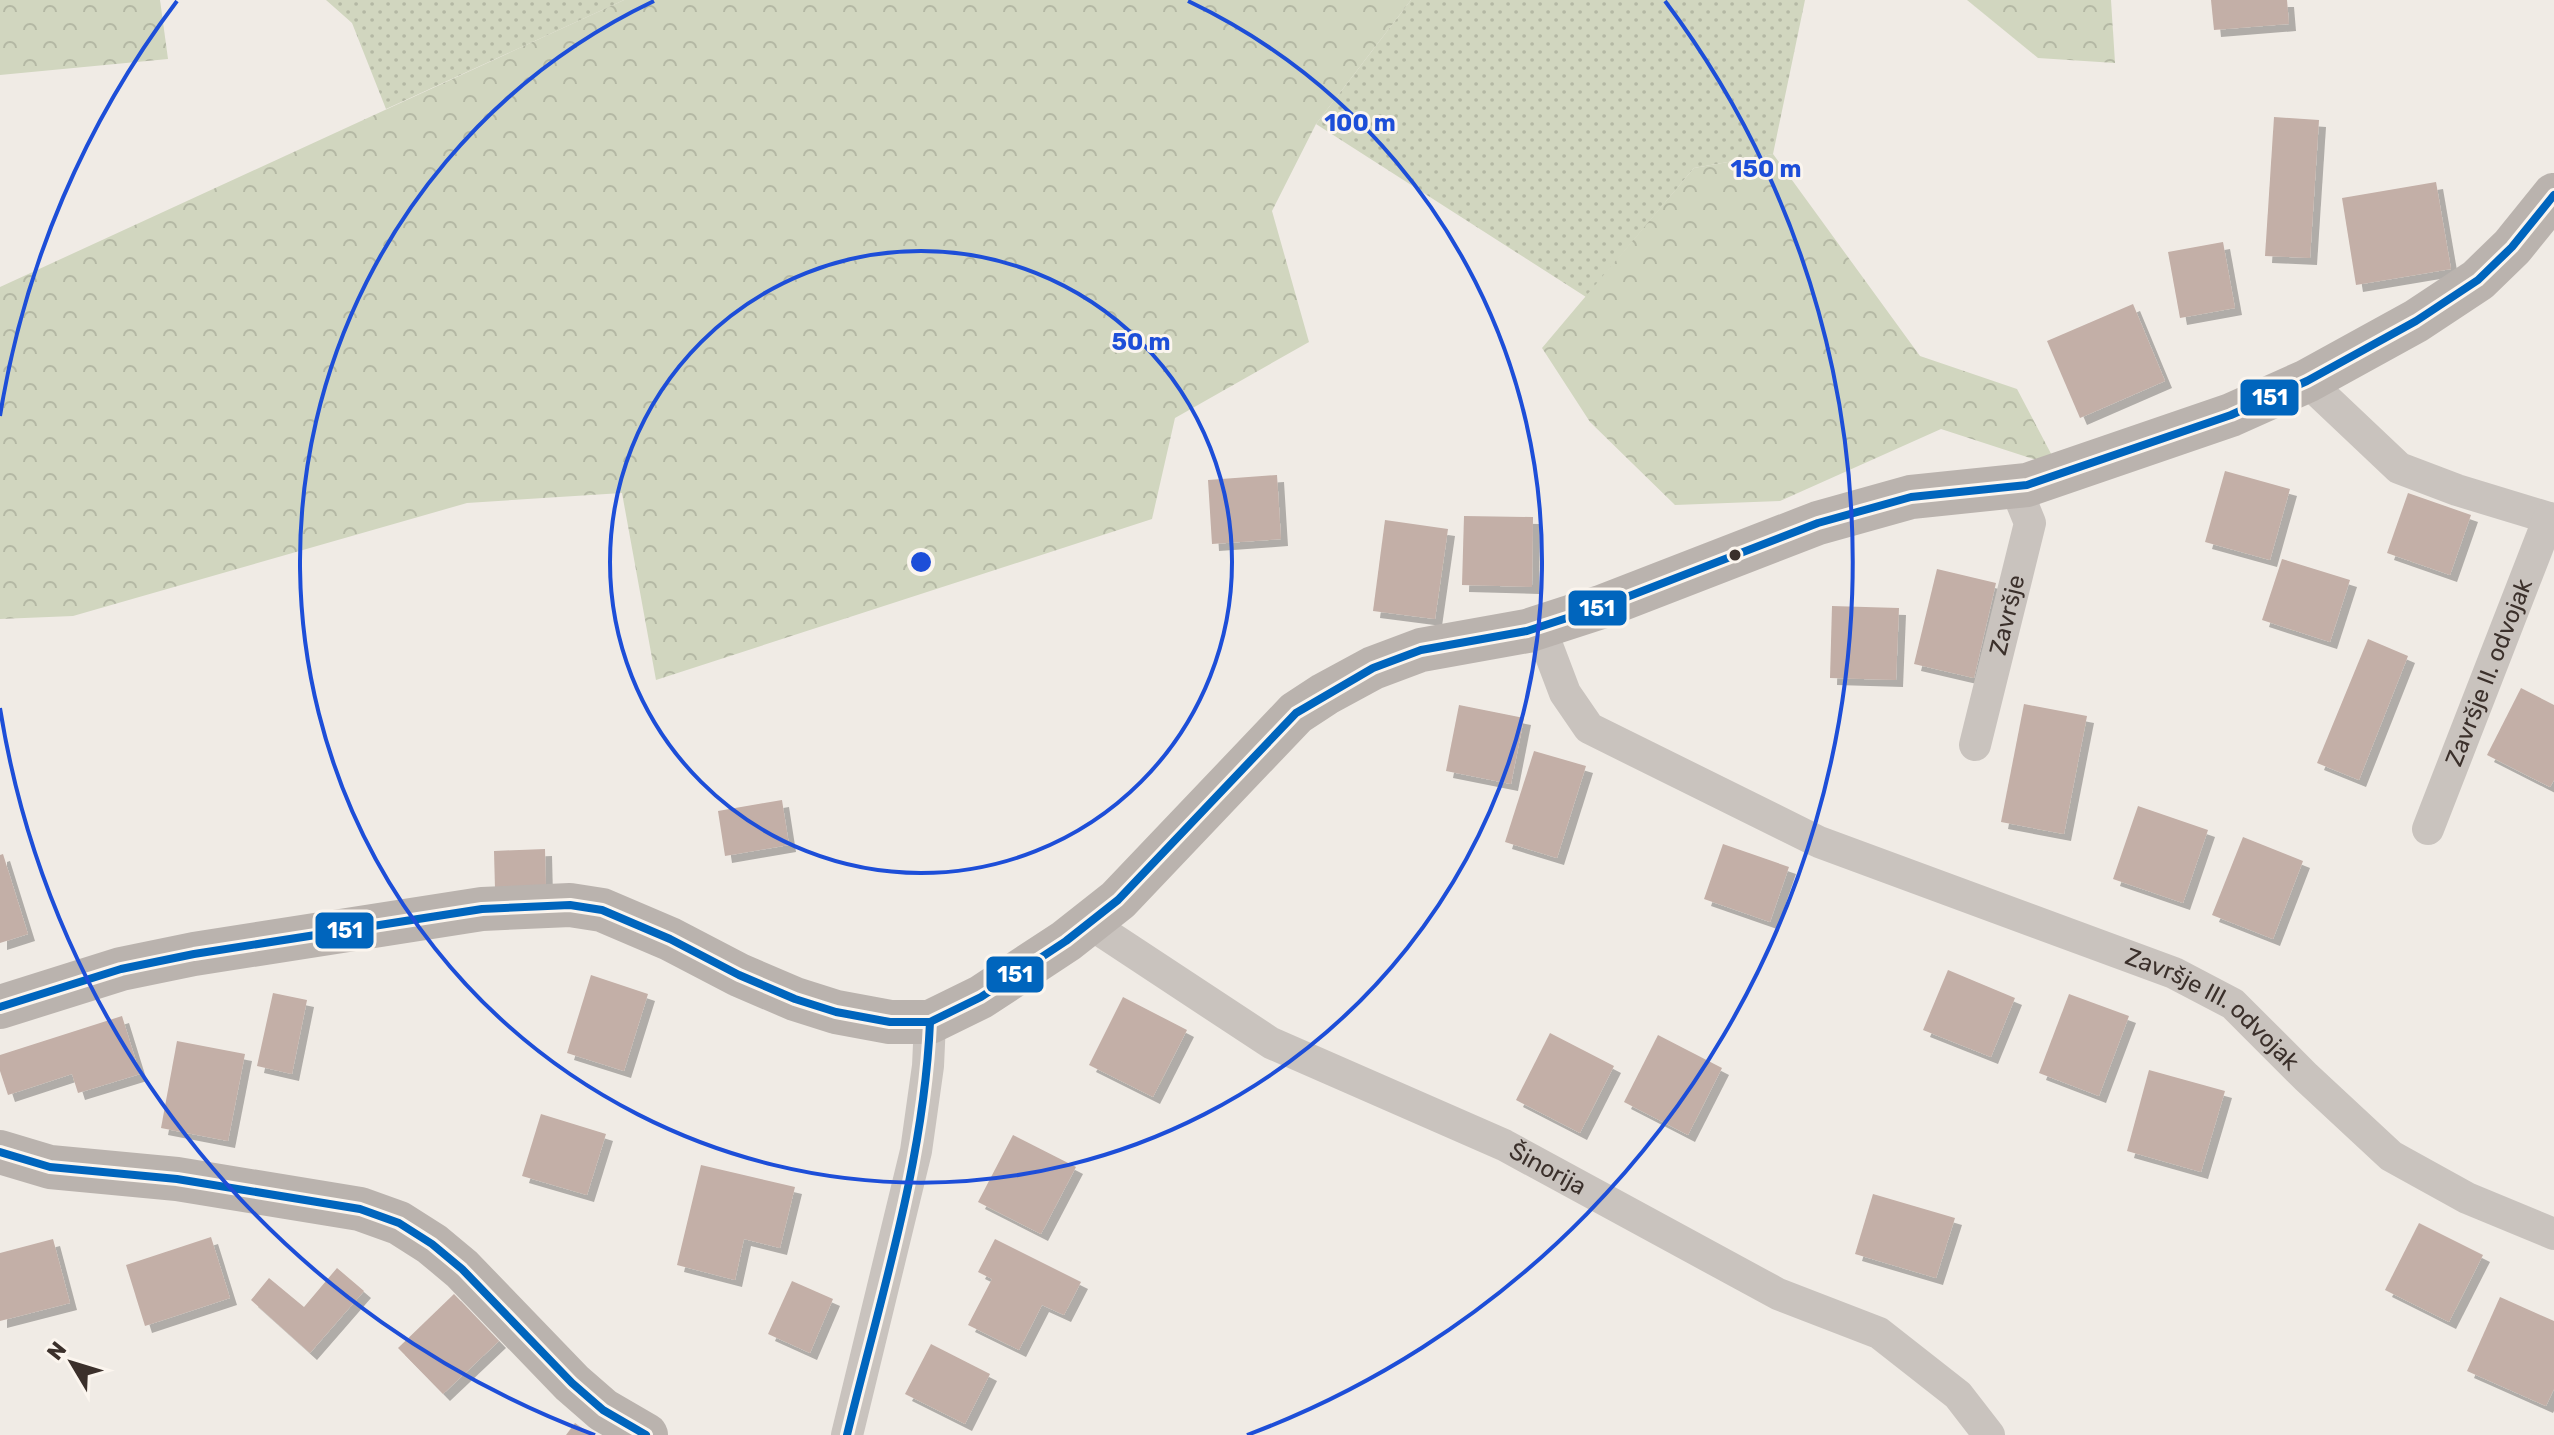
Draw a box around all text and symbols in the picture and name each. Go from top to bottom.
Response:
text: 100 m [1324,109,1396,137]
text: 150 m [1731,155,1801,183]
text: 50 m [1112,328,1170,356]
line badge: 151 [2239,378,2300,417]
text: 151 [2252,384,2288,411]
unlabelled marker [1727,547,1743,563]
centre of rings [907,548,935,576]
street label: Završje [1984,572,2031,658]
street label: Završje II. odvojak [2440,574,2538,770]
line badge: 151 [1567,589,1628,627]
text: 151 [1579,595,1615,622]
line badge: 151 [314,911,375,950]
text: 151 [327,917,363,944]
street label: Završje III. odvojak [2121,942,2306,1077]
line badge: 151 [985,955,1045,994]
text: 151 [997,961,1033,988]
street label: Šinorija [1504,1137,1591,1201]
north arrow [32,1323,112,1403]
text: N [41,1336,72,1366]

